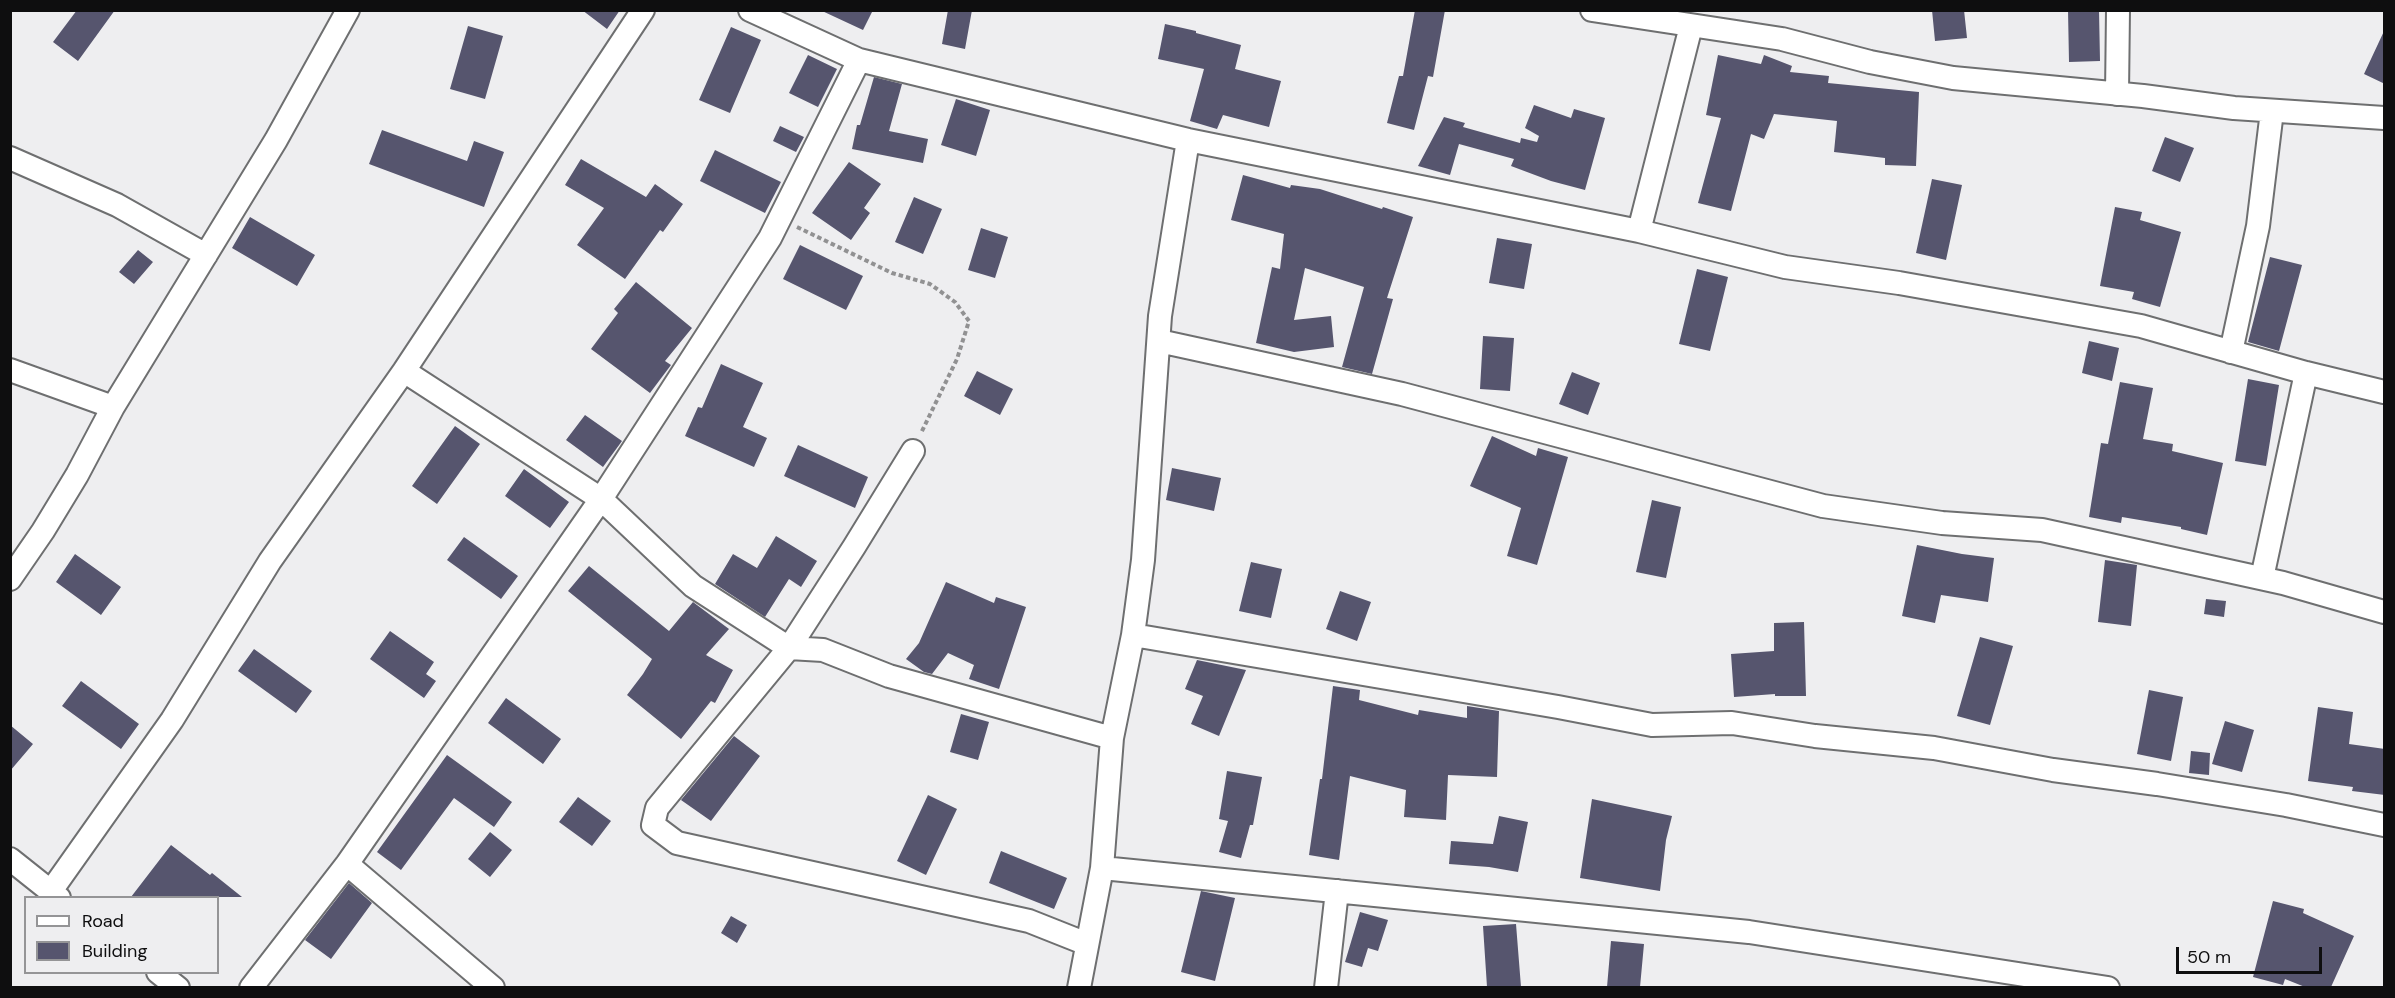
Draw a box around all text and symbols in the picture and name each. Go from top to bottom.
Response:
legend [24,896,219,974]
text: Road [82,909,124,933]
scale bar [2179,935,2324,973]
text: Building [82,939,147,963]
text: 50 m [2187,945,2231,969]

